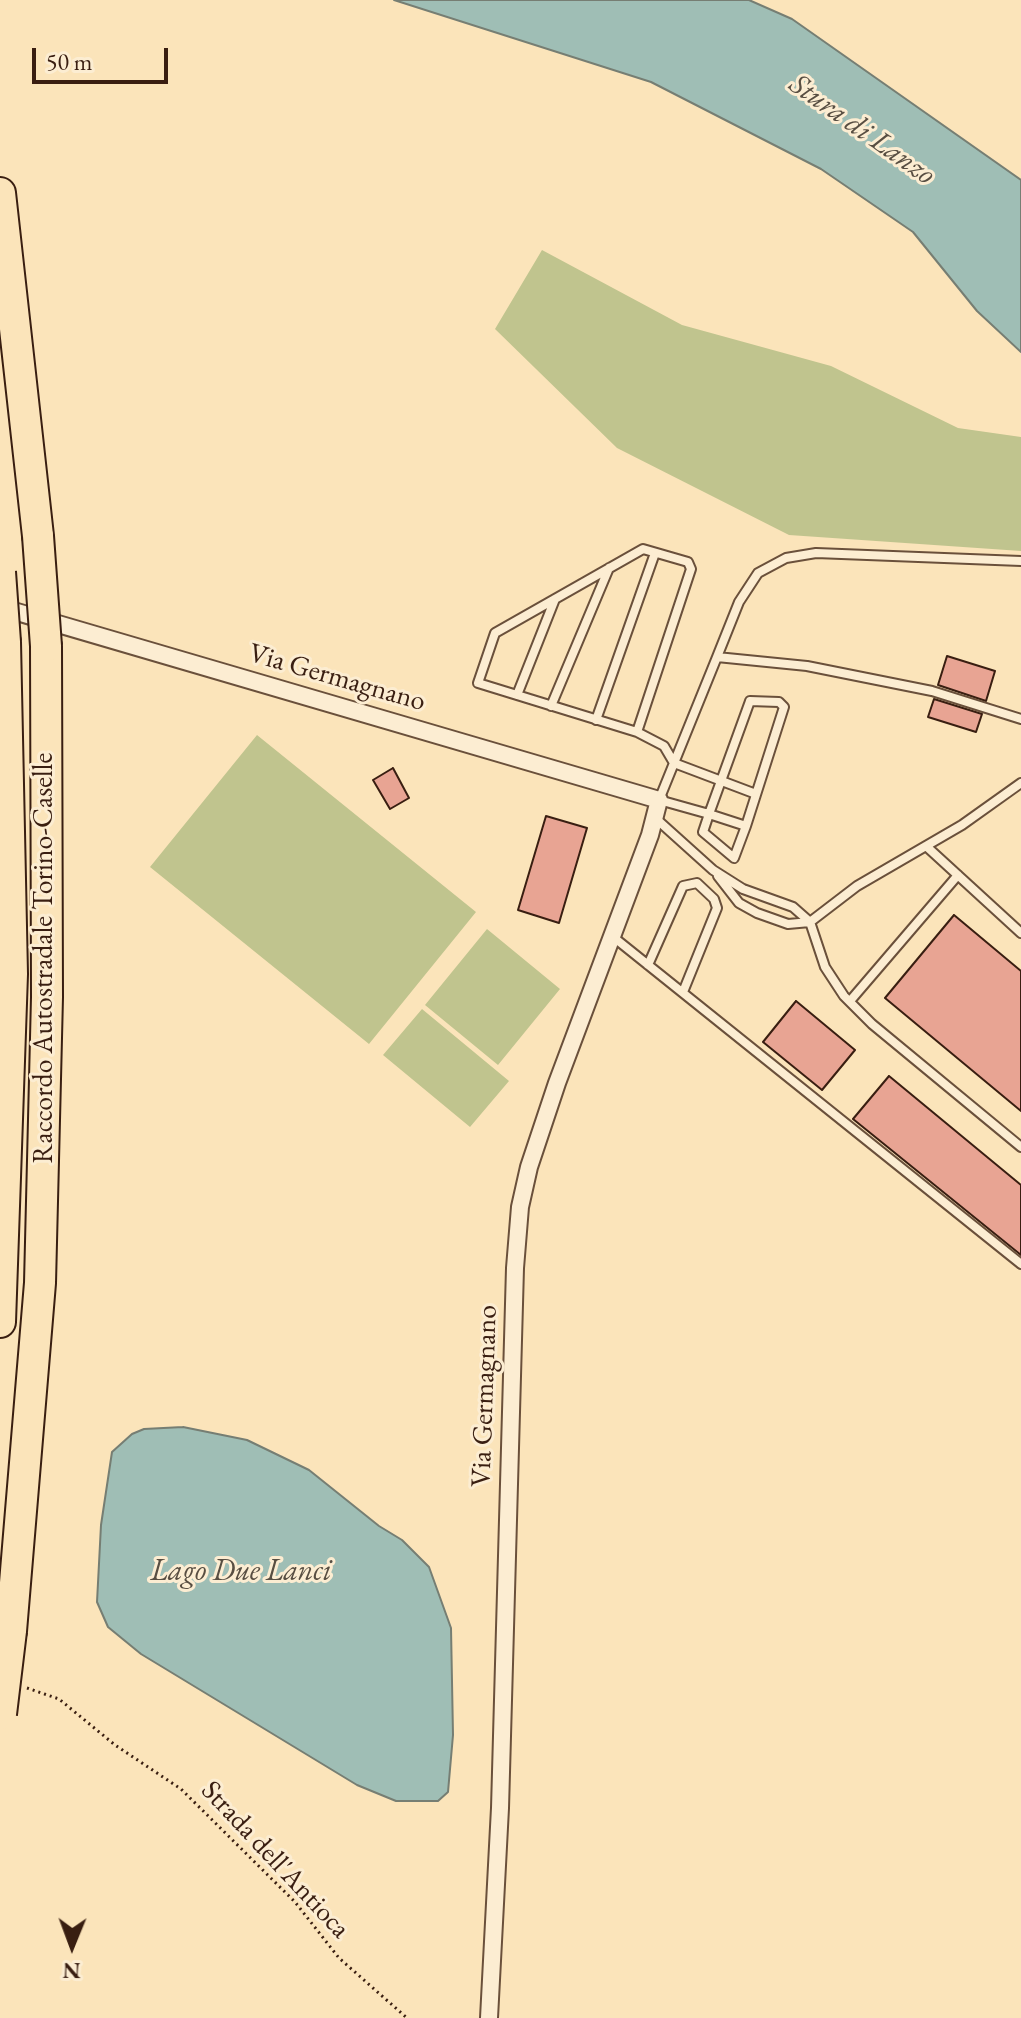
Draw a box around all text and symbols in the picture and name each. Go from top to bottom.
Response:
scale bar [36,32,172,82]
text: 50 m [46,46,93,77]
water label: Stura di Lanzo [782,67,942,193]
street label: Via Germagnano [245,637,429,719]
street label: Raccordo Autostradale Torino-Caselle [27,753,61,1163]
street label: Via Germagnano [465,1304,505,1488]
water label: Lago Due Lanci [150,1554,332,1590]
street label: Strada dell'Antioca [193,1774,357,1946]
north arrow [32,1906,112,1986]
text: N [62,1956,81,1985]

